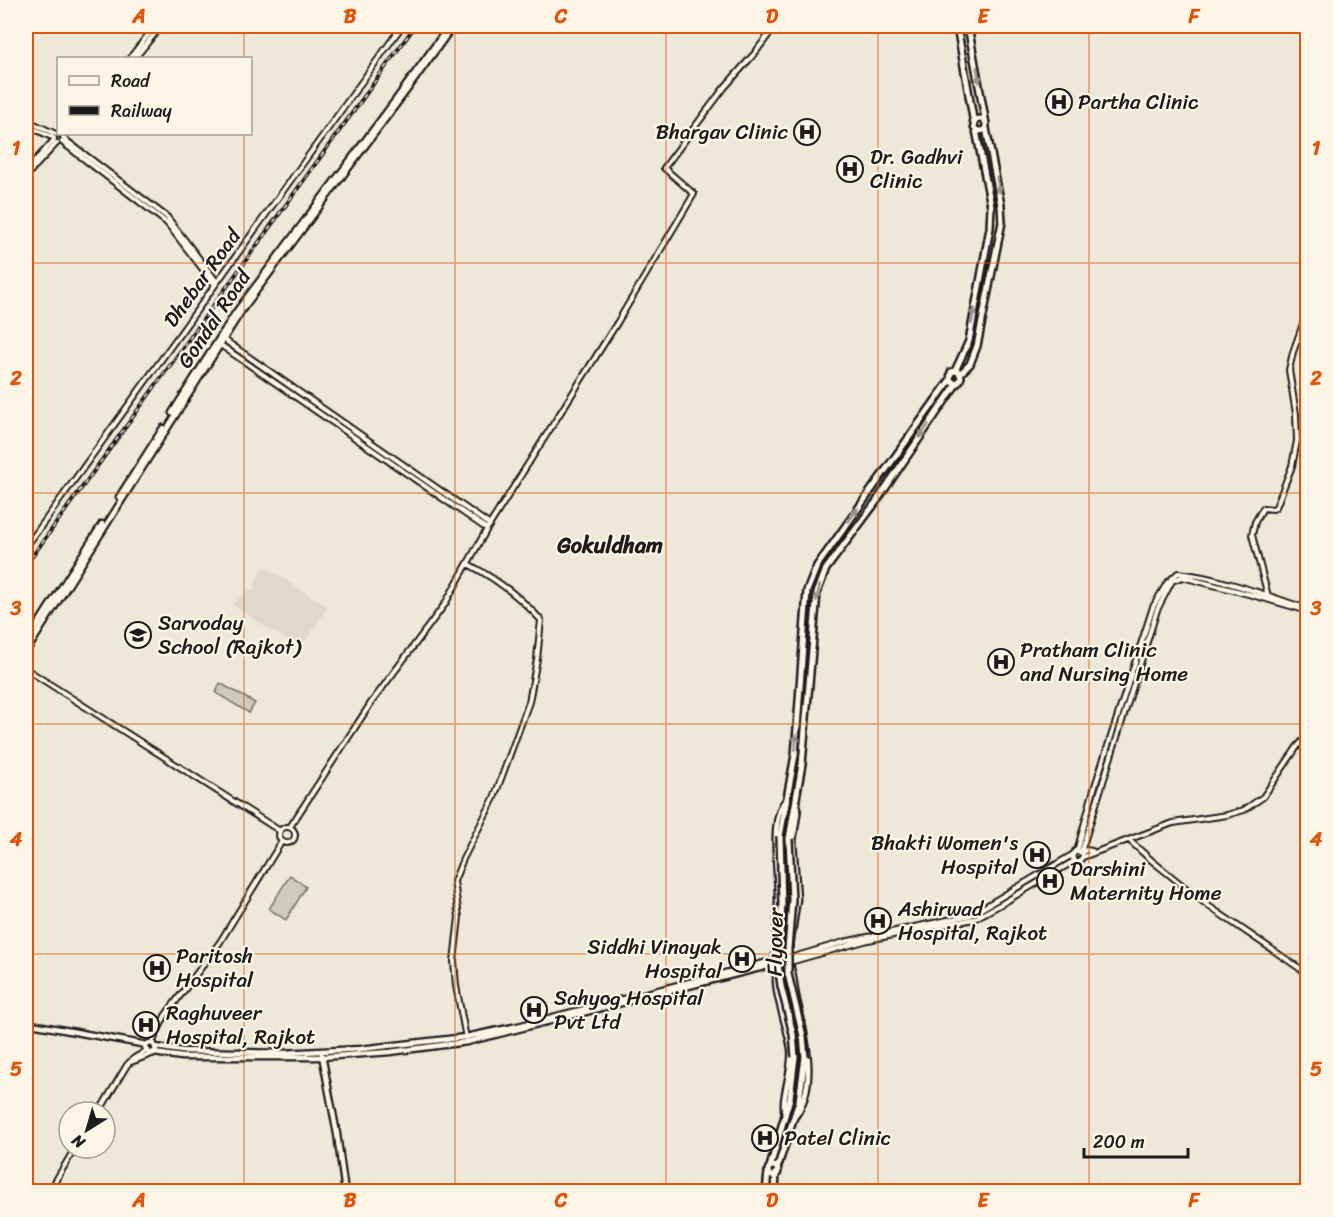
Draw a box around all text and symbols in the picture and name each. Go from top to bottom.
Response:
text: A [131,0,146,34]
text: B [344,0,357,34]
text: C [554,0,568,34]
text: D [766,0,779,34]
text: E [977,0,990,34]
text: F [1188,0,1201,34]
legend [57,57,252,135]
text: Road [111,65,151,97]
one-way arrow [973,65,982,84]
place label: Partha Clinic [1078,83,1199,121]
hospital icon: Partha Clinic [1044,87,1074,117]
text: Railway [111,95,173,127]
place label: Bhargav Clinic [656,113,789,151]
hospital icon: Bhargav Clinic [792,117,822,147]
text: 1 [12,131,21,166]
text: 1 [1312,131,1321,166]
place label: Dr. Gadhvi Clinic [870,138,964,200]
hospital icon: Dr. Gadhvi Clinic [835,154,865,184]
one-way arrow [994,176,1003,195]
street label: Dhebar Road [153,219,252,336]
street label: Gondal Road [167,260,262,376]
one-way arrow [969,306,978,325]
text: 2 [9,361,22,396]
text: 2 [1309,361,1322,396]
one-way arrow [919,423,930,439]
one-way arrow [847,508,859,524]
district label: Gokuldham [556,526,663,565]
one-way arrow [813,584,822,603]
text: 3 [10,591,22,626]
text: 3 [1310,591,1322,626]
place label: Sarvoday School (Rajkot) [158,604,302,666]
school or university icon: Sarvoday School (Rajkot) [123,620,153,650]
place label: Pratham Clinic and Nursing Home [1020,631,1188,693]
hospital icon: Pratham Clinic and Nursing Home [986,647,1016,677]
one-way arrow [791,732,801,751]
text: 4 [9,822,23,857]
text: 4 [1309,822,1323,857]
place label: Bhakti Women's Hospital [871,824,1019,886]
hospital icon: Bhakti Women's Hospital [1022,840,1052,870]
place label: Darshini Maternity Home [1070,850,1222,912]
hospital icon: Darshini Maternity Home [1035,866,1065,896]
place label: Ashirwad Hospital, Rajkot [897,890,1047,952]
street label: Flyover [755,906,795,976]
hospital icon: Ashirwad Hospital, Rajkot [863,906,893,936]
place label: Siddhi Vinayak Hospital [587,928,723,990]
place label: Paritosh Hospital [176,937,254,999]
hospital icon: Siddhi Vinayak Hospital [727,944,757,974]
hospital icon: Paritosh Hospital [142,953,172,983]
place label: Sahyog Hospital Pvt Ltd [554,979,704,1041]
place label: Raghuveer Hospital, Rajkot [166,994,315,1056]
hospital icon: Sahyog Hospital Pvt Ltd [519,995,549,1025]
hospital icon: Raghuveer Hospital, Rajkot [131,1010,161,1040]
text: 5 [10,1052,22,1087]
text: 5 [1310,1052,1322,1087]
north arrow [57,1100,117,1160]
place label: Patel Clinic [784,1119,891,1157]
scale bar [1084,1121,1188,1159]
hospital icon: Patel Clinic [750,1123,780,1153]
text: N [64,1126,92,1157]
text: 200 m [1093,1126,1145,1158]
text: A [131,1183,146,1217]
text: B [344,1183,357,1217]
text: C [554,1183,568,1217]
text: D [766,1183,779,1217]
text: E [977,1183,990,1217]
text: F [1188,1183,1201,1217]

